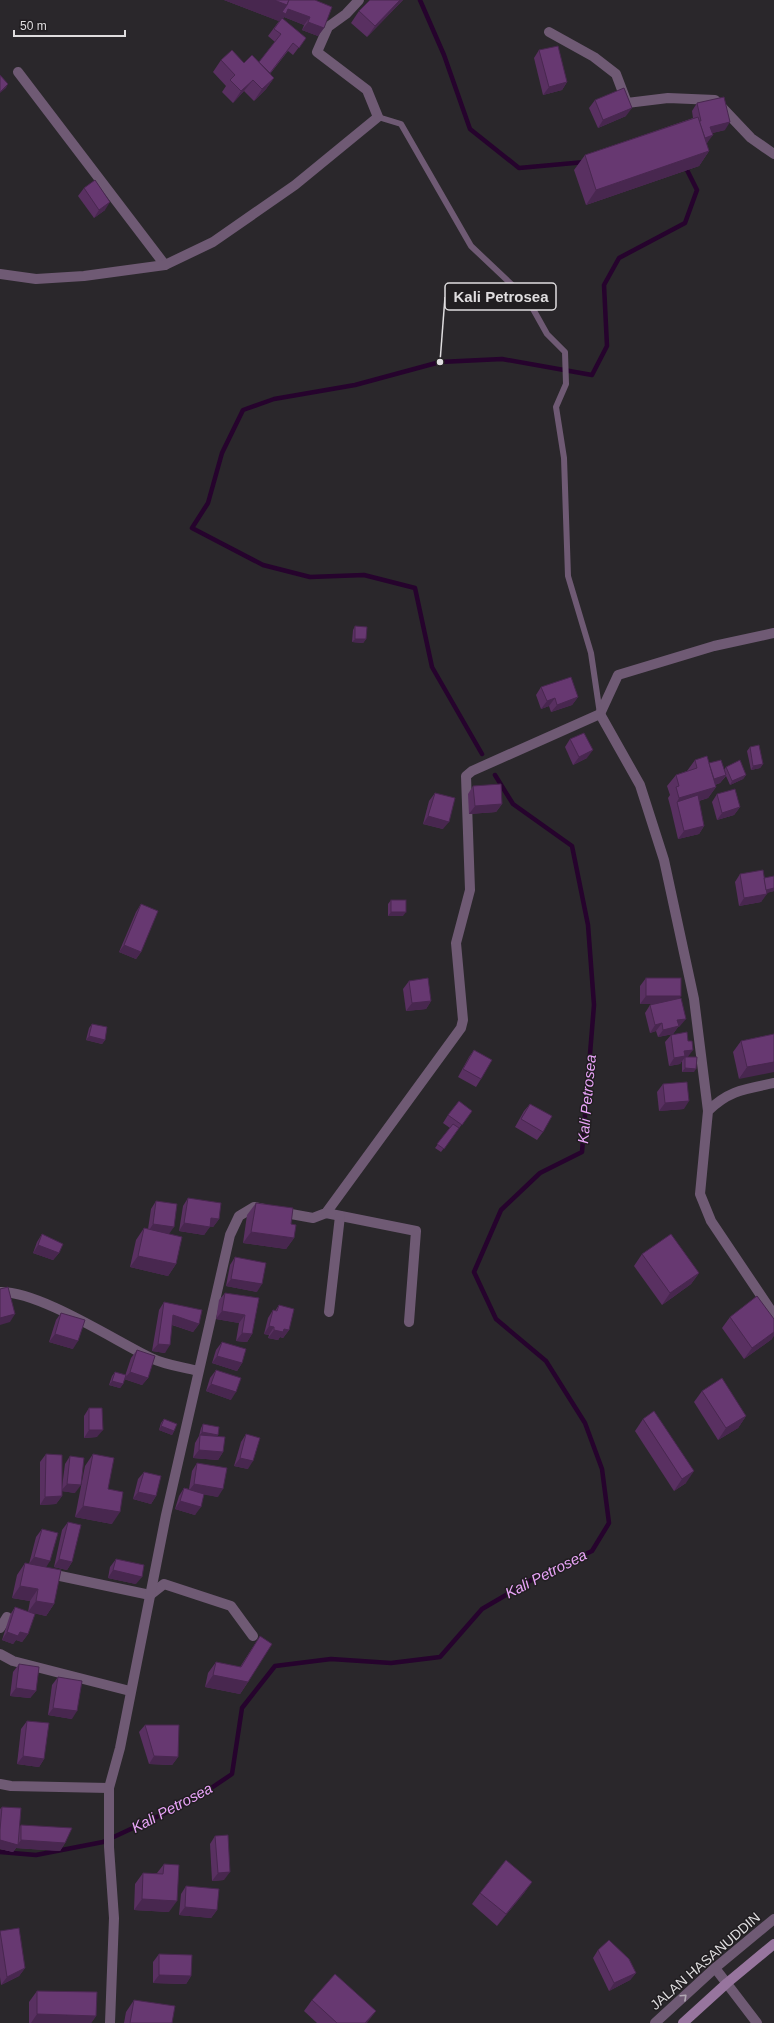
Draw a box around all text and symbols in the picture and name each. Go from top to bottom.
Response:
scale bar [14,12,125,38]
text: 50 m [20,19,47,33]
callout: Kali Petrosea [445,283,556,310]
text: Kali Petrosea [453,288,549,305]
water label: Kali Petrosea [574,1054,599,1144]
water label: Kali Petrosea [502,1546,589,1601]
water label: Kali Petrosea [128,1779,215,1836]
street label: JALAN HASANUDDIN [647,1909,763,2013]
one-way arrow [679,1994,687,2001]

